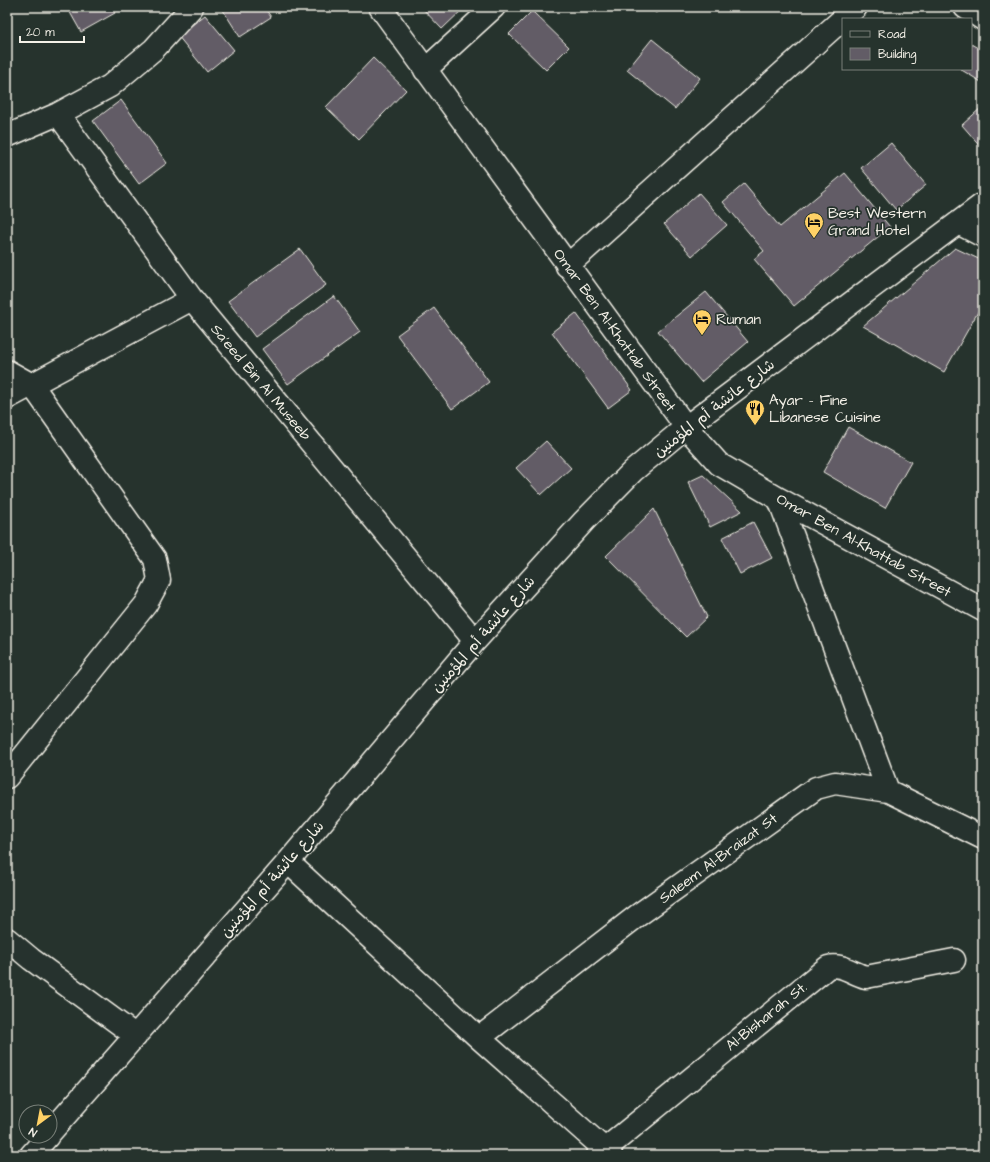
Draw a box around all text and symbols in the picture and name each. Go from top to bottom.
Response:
scale bar [20,18,84,44]
legend [842,18,972,70]
text: 20 m [26,24,55,41]
text: Road [878,26,906,43]
text: Building [878,46,916,64]
place label: Best Western Grand Hotel [828,203,927,241]
hotel icon: Best Western Grand Hotel [803,211,825,239]
street label: Omar Ben Al-Khattab Street [548,244,681,416]
hotel icon: Ruman [691,308,713,336]
place label: Ruman [716,309,762,330]
street label: Sa'eed Bin Al Museeb [206,320,316,446]
street label: شارع عائشة أم المؤمنين [649,354,779,462]
place label: Ayar - Fine Libanese Cuisine [769,390,881,428]
restaurant icon: Ayar - Fine Libanese Cuisine [744,398,766,426]
street label: Omar Ben Al-Khattab Street [772,488,955,602]
street label: شارع عائشة أم المؤمنين [427,571,540,697]
street label: Saleem Al-Braizat St [655,808,782,909]
street label: شارع عائشة أم المؤمنين [216,816,329,942]
street label: Al-Bisharah St. [721,977,812,1056]
north arrow [18,1104,58,1144]
text: N [26,1124,40,1140]

